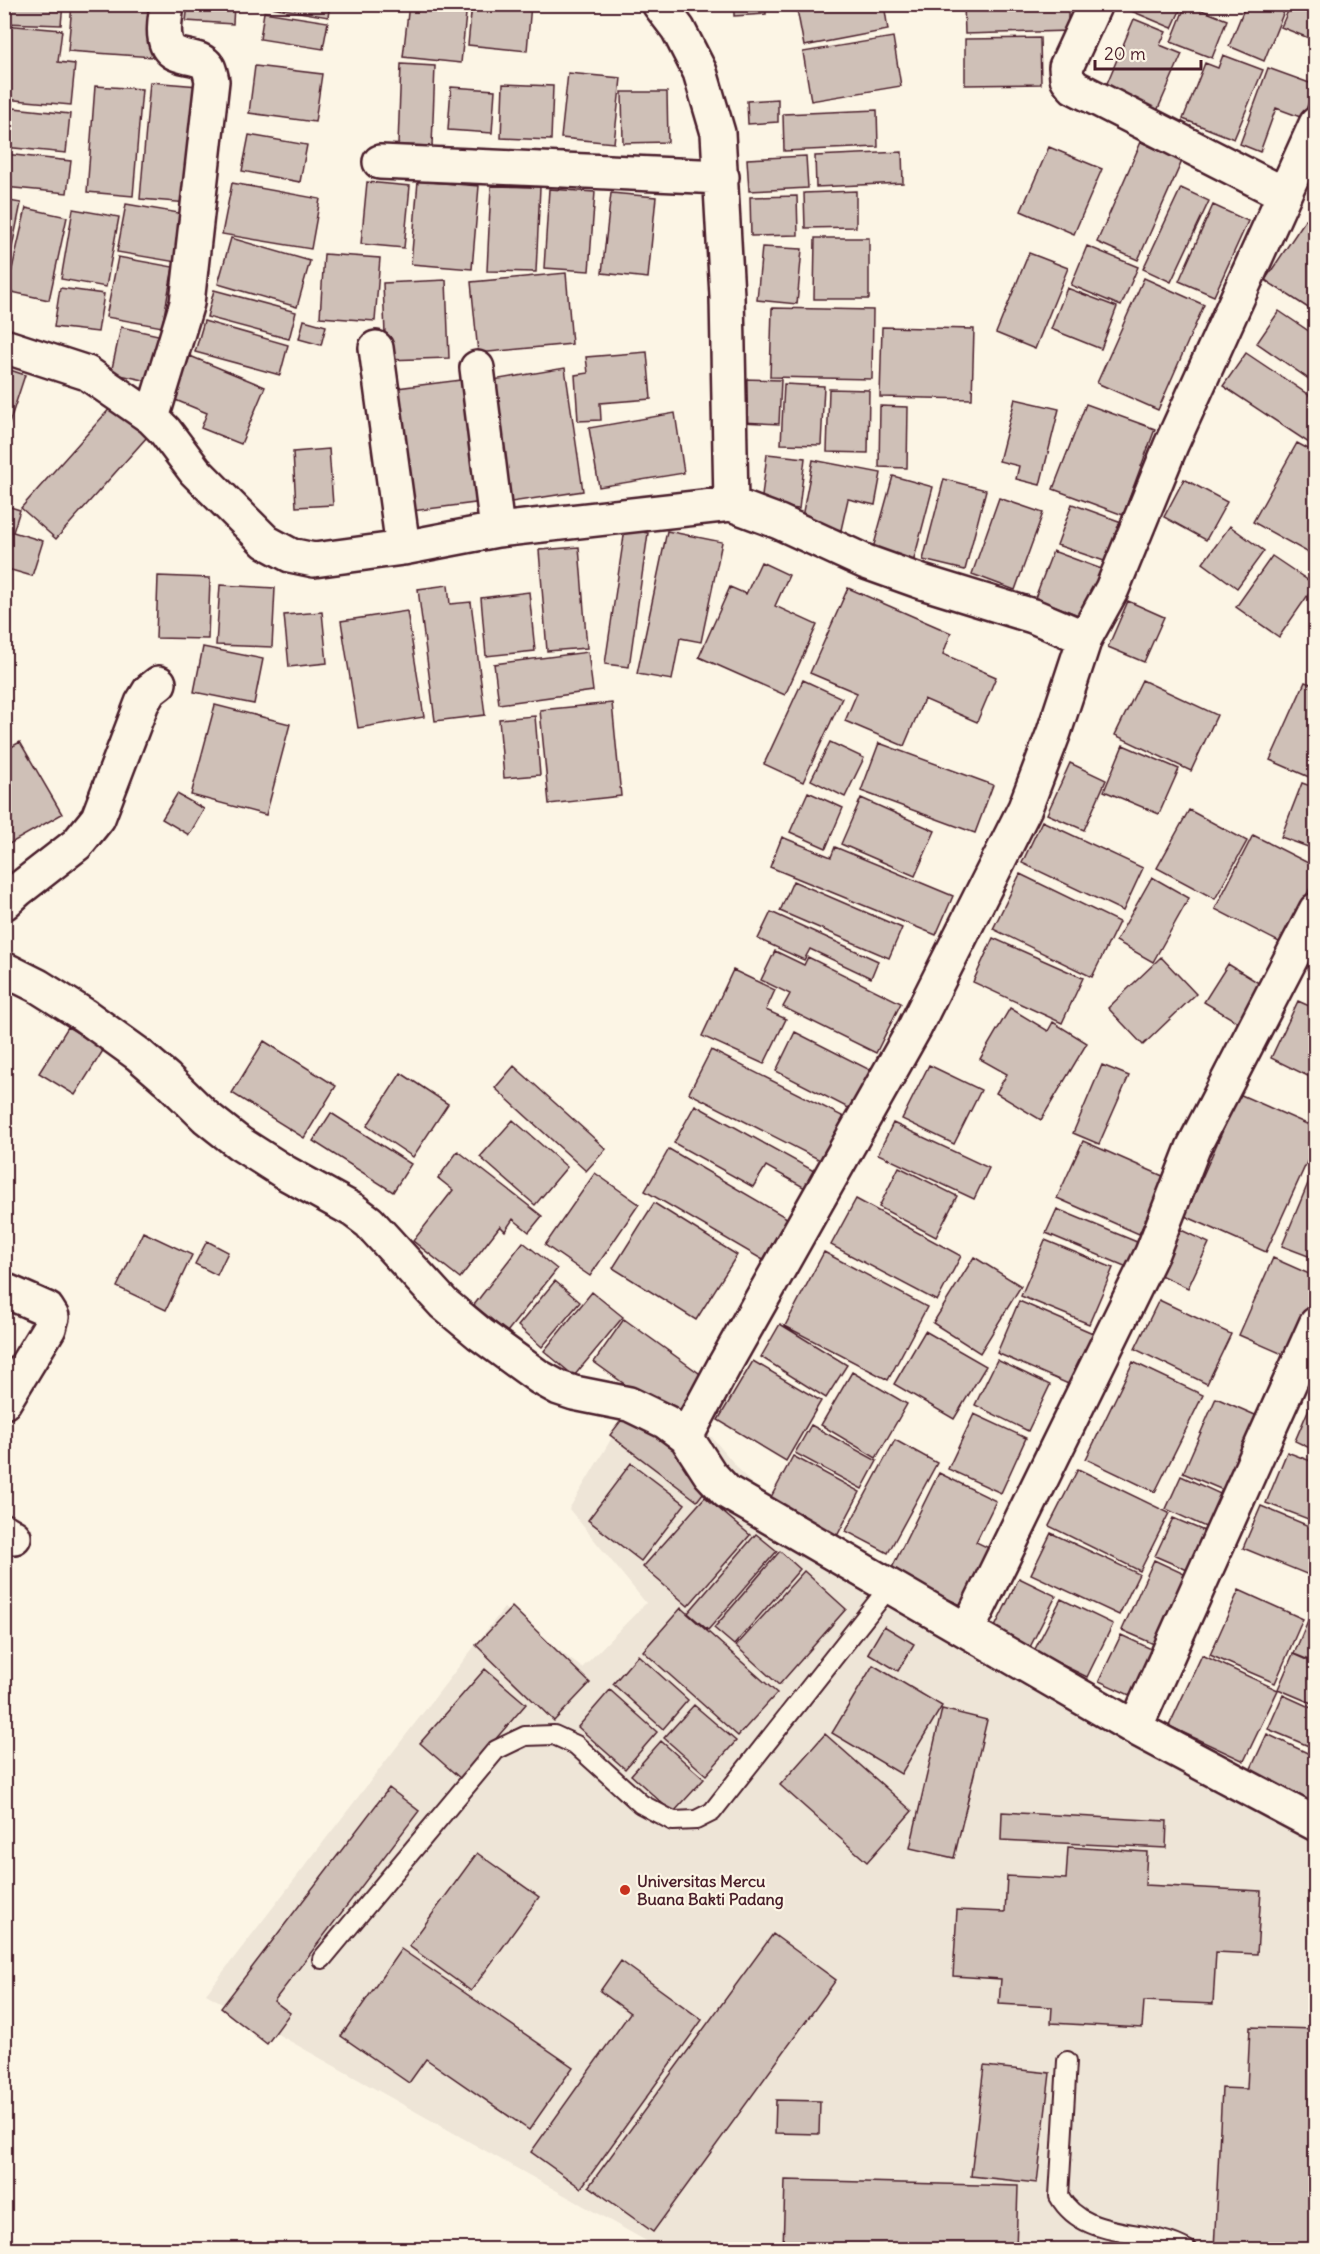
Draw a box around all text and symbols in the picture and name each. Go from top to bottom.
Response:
scale bar [1095,33,1202,71]
text: 20 m [1104,42,1146,65]
place label: Universitas Mercu Buana Bakti Padang [637,1871,784,1910]
marker: Universitas Mercu Buana Bakti Padang [618,1883,632,1897]

